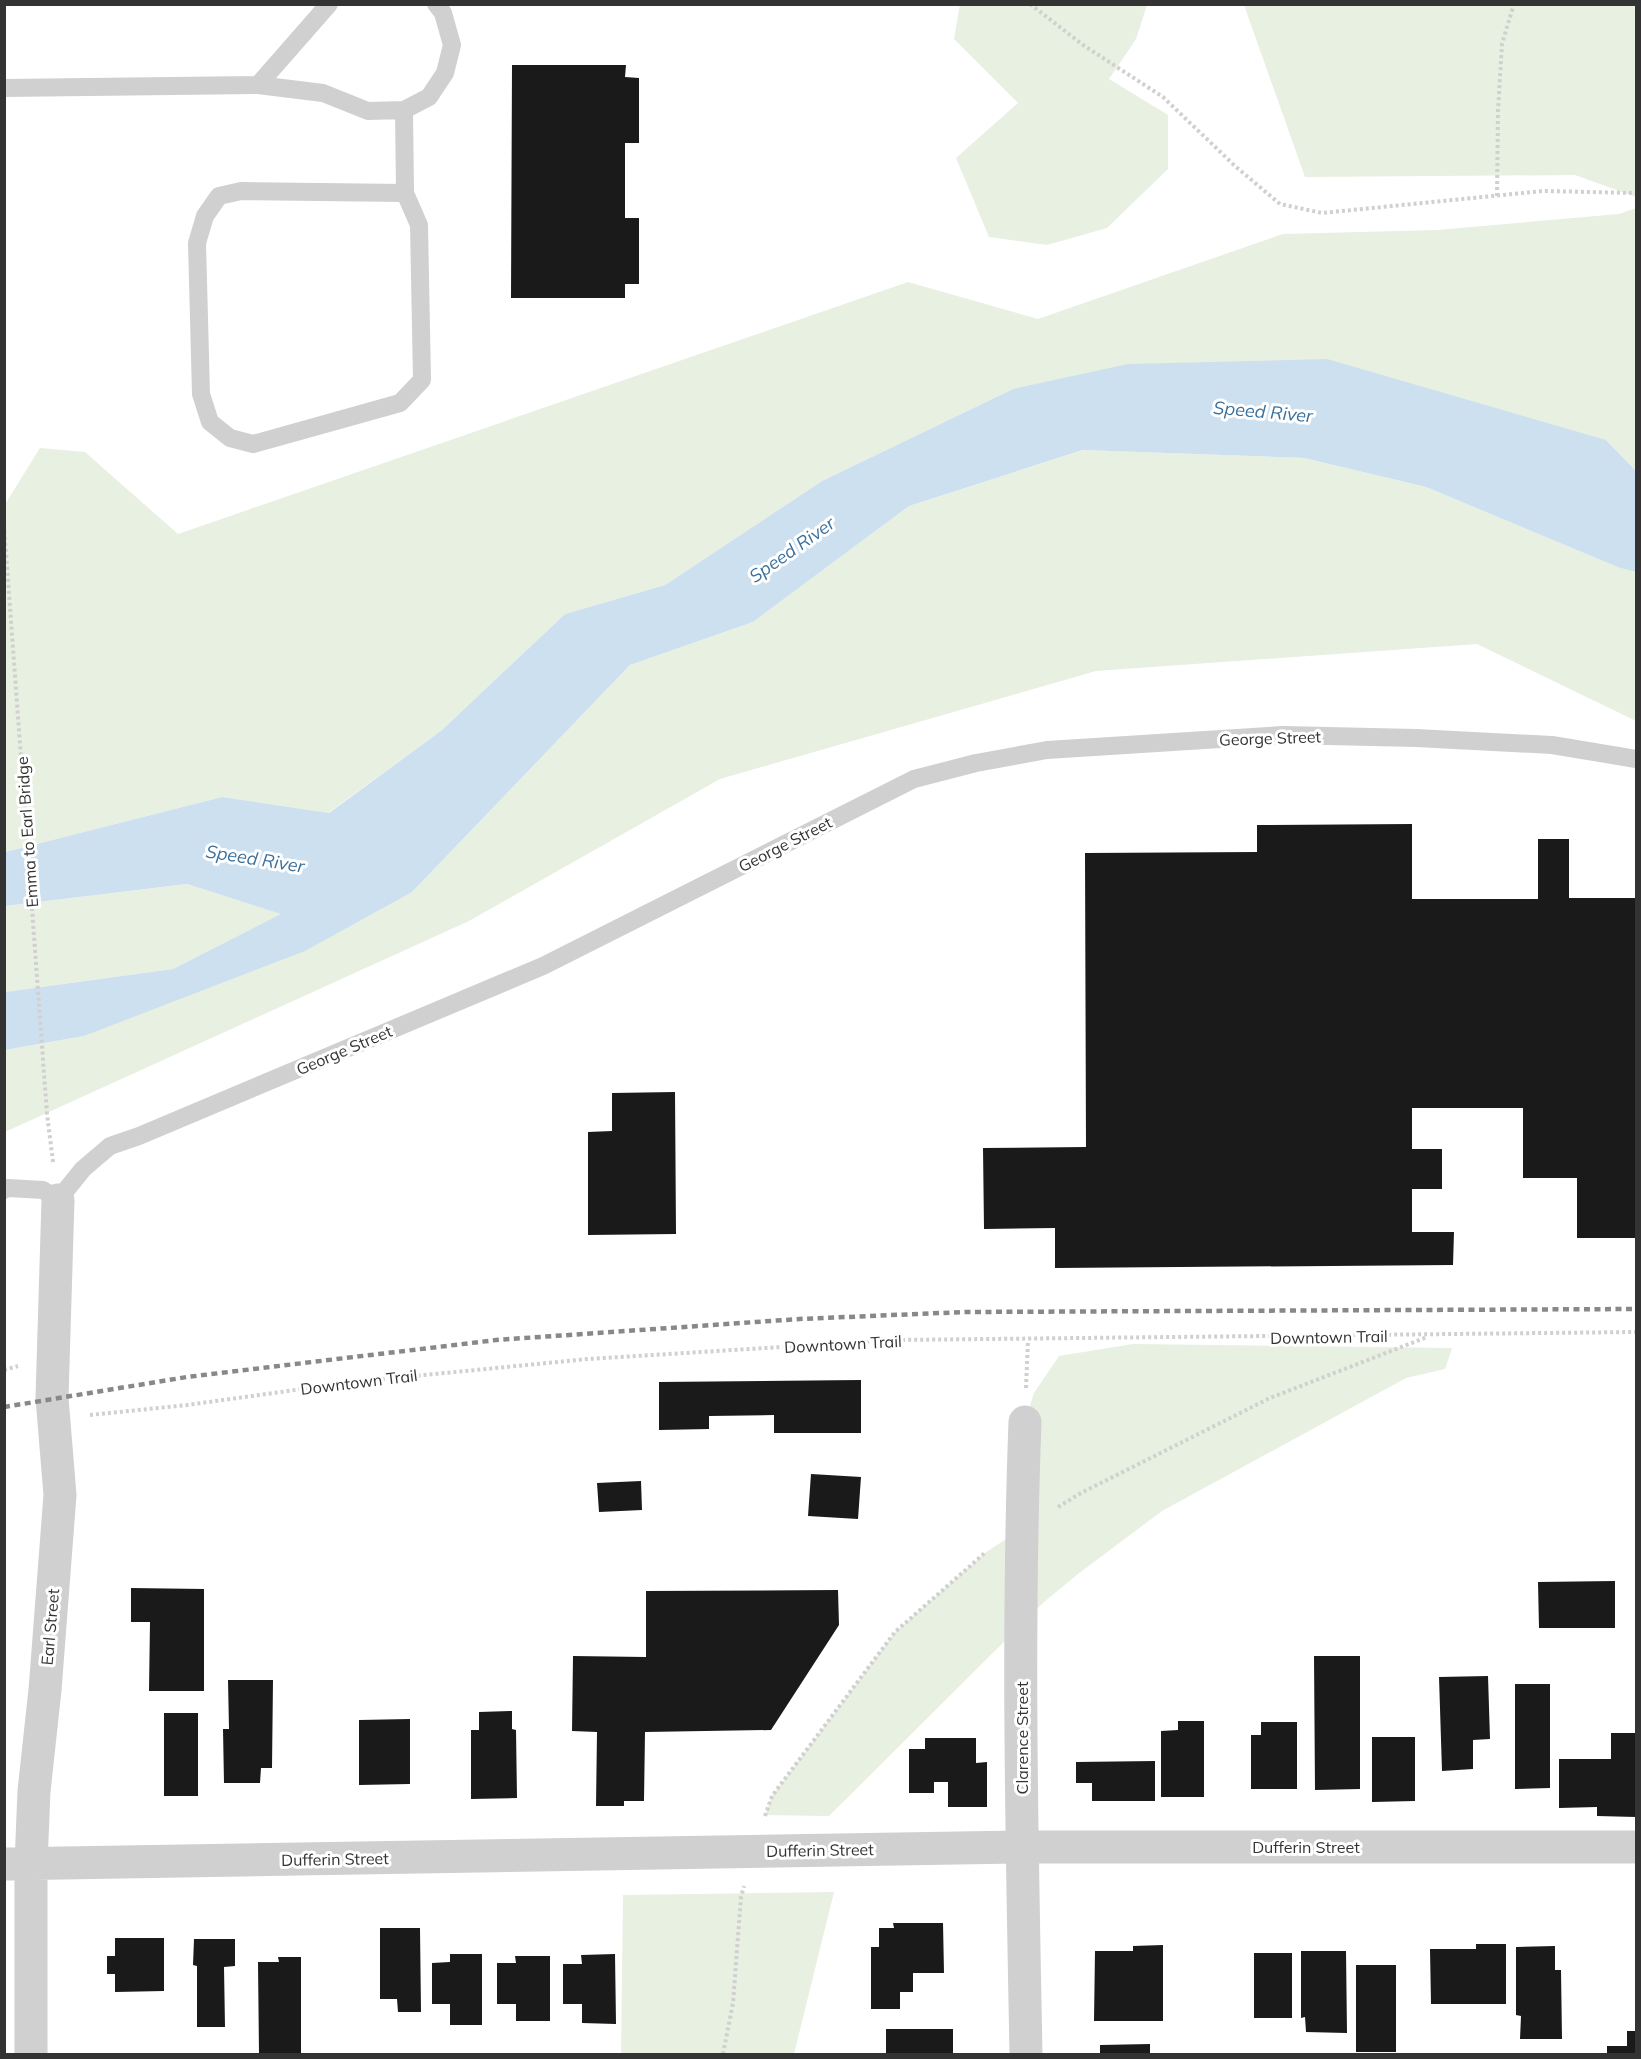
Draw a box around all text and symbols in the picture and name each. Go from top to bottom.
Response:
water label: Speed River [1212,396,1315,427]
water label: Speed River [744,511,840,588]
street label: George Street [1219,726,1322,750]
street label: Emma to Earl Bridge [12,756,42,908]
street label: George Street [735,812,835,876]
water label: Speed River [204,839,308,878]
street label: George Street [293,1021,395,1079]
street label: Downtown Trail [1270,1326,1388,1348]
street label: Downtown Trail [784,1331,902,1357]
street label: Downtown Trail [299,1365,419,1399]
street label: Earl Street [37,1587,63,1666]
street label: Clarence Street [1012,1681,1032,1795]
street label: Dufferin Street [1252,1837,1360,1857]
street label: Dufferin Street [766,1839,874,1861]
street label: Dufferin Street [281,1848,389,1870]

